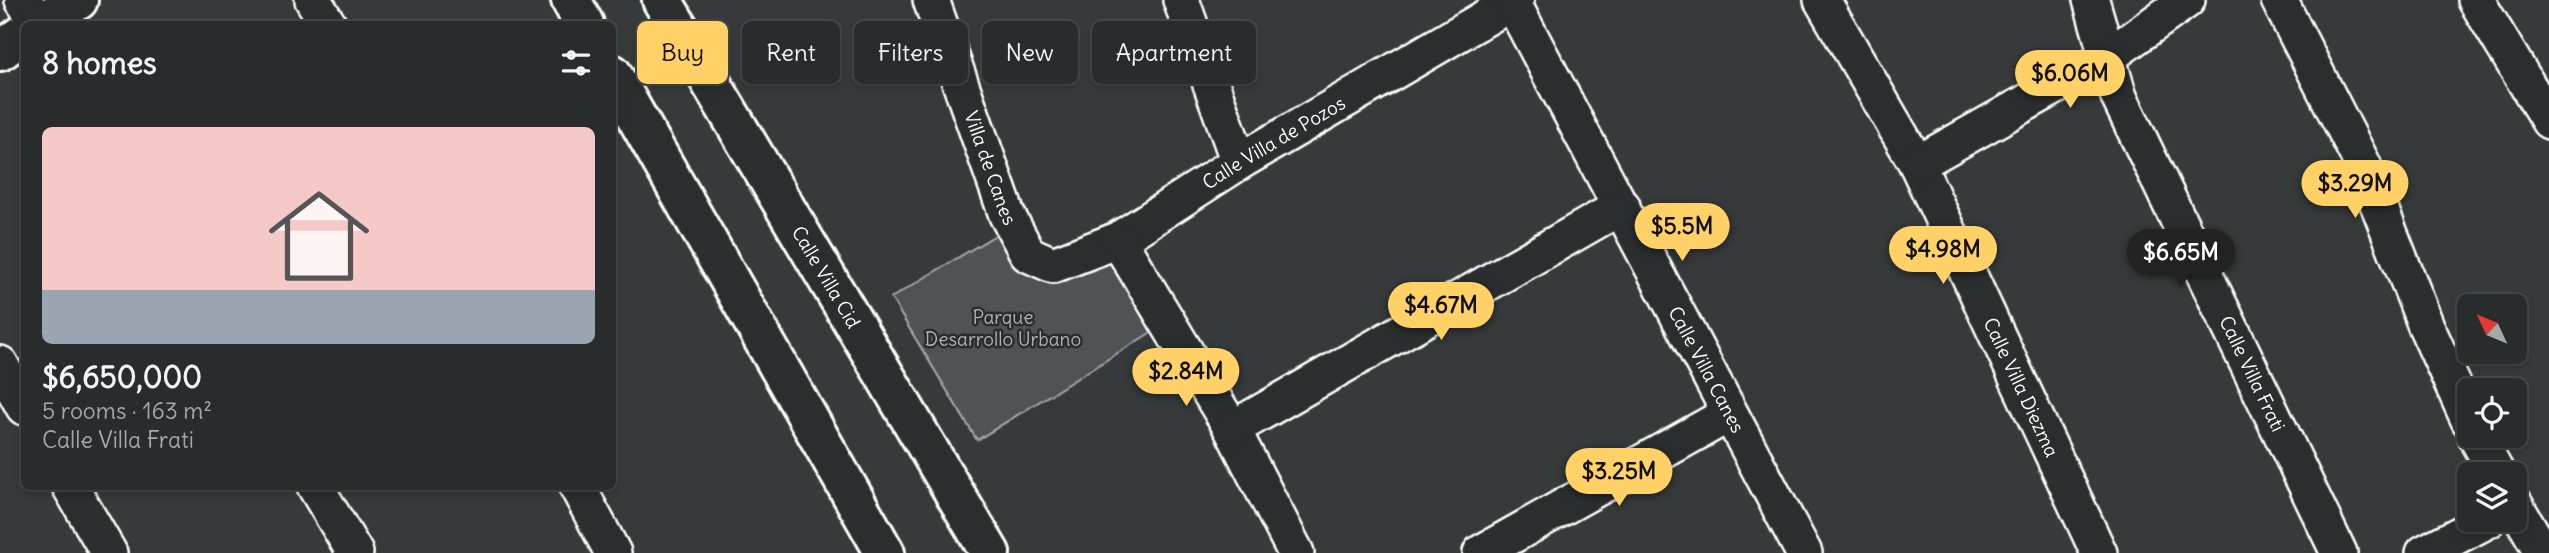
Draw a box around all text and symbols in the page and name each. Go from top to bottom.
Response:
chip: Buy [637,21,728,84]
chip: Rent [742,21,840,84]
chip: Filters [854,21,968,84]
chip: New [982,21,1078,84]
chip: Apartment [1092,21,1256,84]
text: 8 homes [42,44,157,82]
icon: filters [557,44,595,82]
pin: $6.06M [2013,50,2127,110]
text: $6.06M [2031,58,2109,87]
street label: Calle Villa de Pozos [1198,91,1349,195]
street label: Villa de Canes [959,108,1022,229]
pin: $3.29M [2298,160,2412,220]
text: $3.29M [2317,168,2393,197]
icon: home [256,173,382,299]
pin: $5.5M [1633,204,1731,263]
text: $5.5M [1651,211,1713,240]
street label: Calle Villa Cid [787,222,866,332]
pin: $4.98M [1886,226,2000,286]
pin: $6.65M [2124,230,2238,289]
text: $4.98M [1905,234,1981,263]
text: $6.65M [2143,237,2219,266]
pin: $4.67M [1384,282,1498,342]
text: $4.67M [1404,290,1478,319]
north arrow [2457,294,2527,364]
map controls [2457,294,2527,532]
street label: Calle Villa Canes [1663,302,1750,437]
park label: Parque Desarrollo Urbano [925,305,1081,351]
street label: Calle Villa Frati [2214,312,2291,435]
street label: Calle Villa Diezma [1979,314,2064,461]
pin: $2.84M [1129,348,1243,408]
text: $2.84M [1148,356,1224,385]
text: $6,650,000 [42,358,202,396]
button: locate [2457,378,2527,448]
text: 5 rooms · 163 m² [42,396,212,425]
text: Calle Villa Frati [42,425,194,454]
pin: $3.25M [1562,448,1676,508]
text: $3.25M [1581,456,1657,485]
button: layers [2457,462,2527,532]

